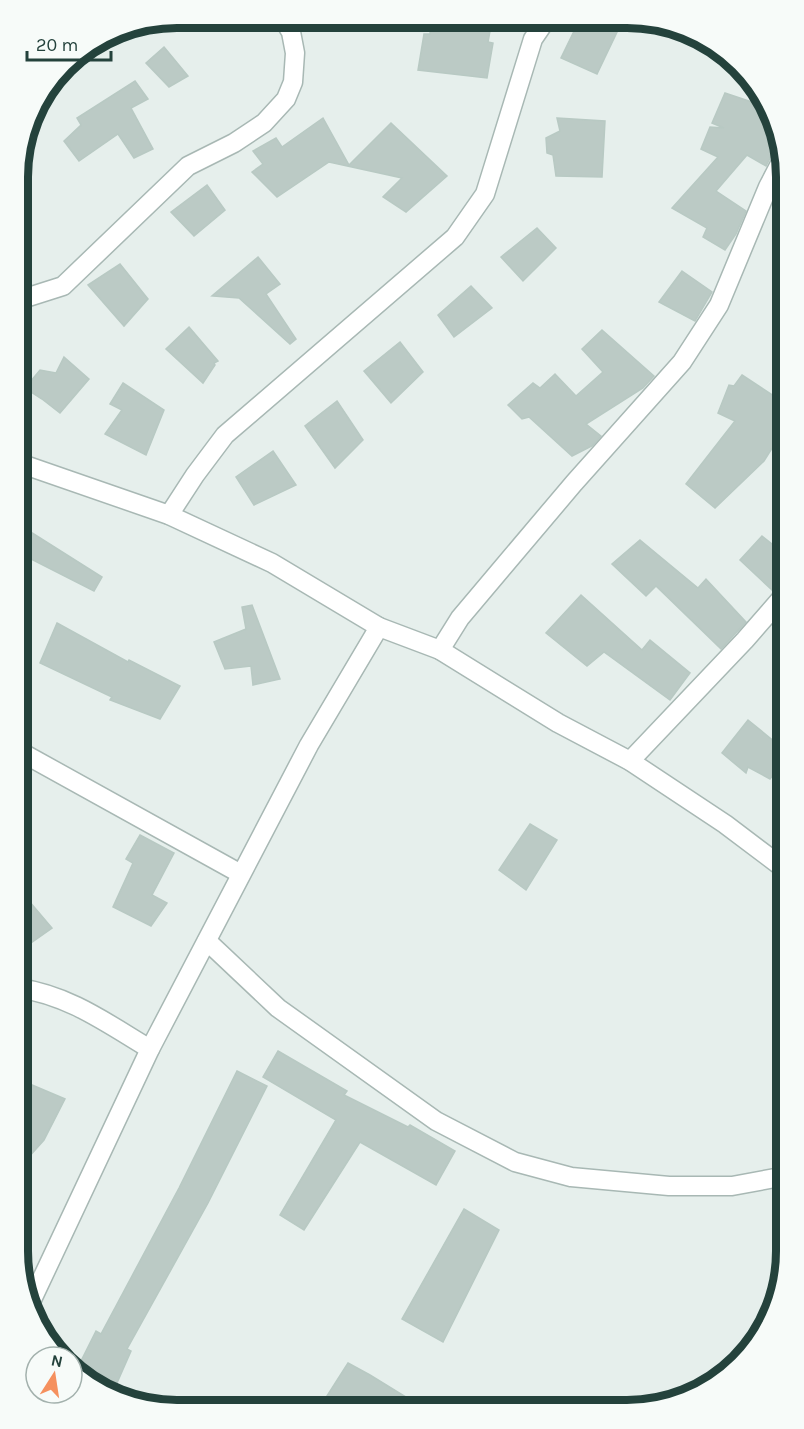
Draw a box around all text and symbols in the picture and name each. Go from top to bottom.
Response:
scale bar [27,24,111,62]
text: 20 m [36,34,78,56]
north arrow [24,1345,84,1405]
text: N [49,1350,65,1371]

